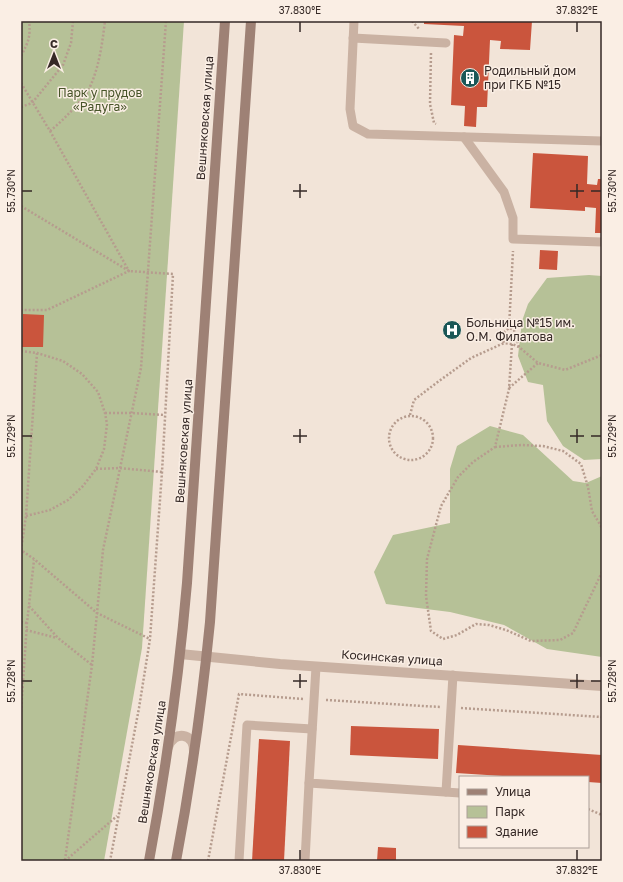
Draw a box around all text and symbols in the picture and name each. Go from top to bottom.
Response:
text: 37.830°E [279,4,321,16]
text: 37.832°E [556,4,598,16]
north arrow [34,34,74,74]
text: С [50,37,58,50]
street label: Вешняковская улица [193,55,216,181]
place label: Родильный дом при ГКБ №15 [484,63,576,92]
building icon: Родильный дом при ГКБ №15 [459,67,481,89]
park label: Парк у прудов «Радуга» [58,85,143,114]
text: 55.730°N [5,169,17,213]
text: 55.730°N [606,169,618,213]
place label: Больница №15 им. О.М. Филатова [466,315,575,344]
hospital icon: Больница №15 им. О.М. Филатова [441,319,463,341]
street label: Вешняковская улица [172,378,195,504]
text: 55.729°N [5,414,17,458]
text: 55.729°N [606,414,618,458]
street label: Косинская улица [341,646,443,669]
text: 55.728°N [5,659,17,703]
text: 55.728°N [606,659,618,703]
street label: Вешняковская улица [134,699,169,825]
legend [459,776,589,848]
text: Улица [495,784,531,799]
text: Парк [495,804,525,819]
text: Здание [495,824,538,839]
text: 37.830°E [279,864,321,876]
text: 37.832°E [556,864,598,876]

